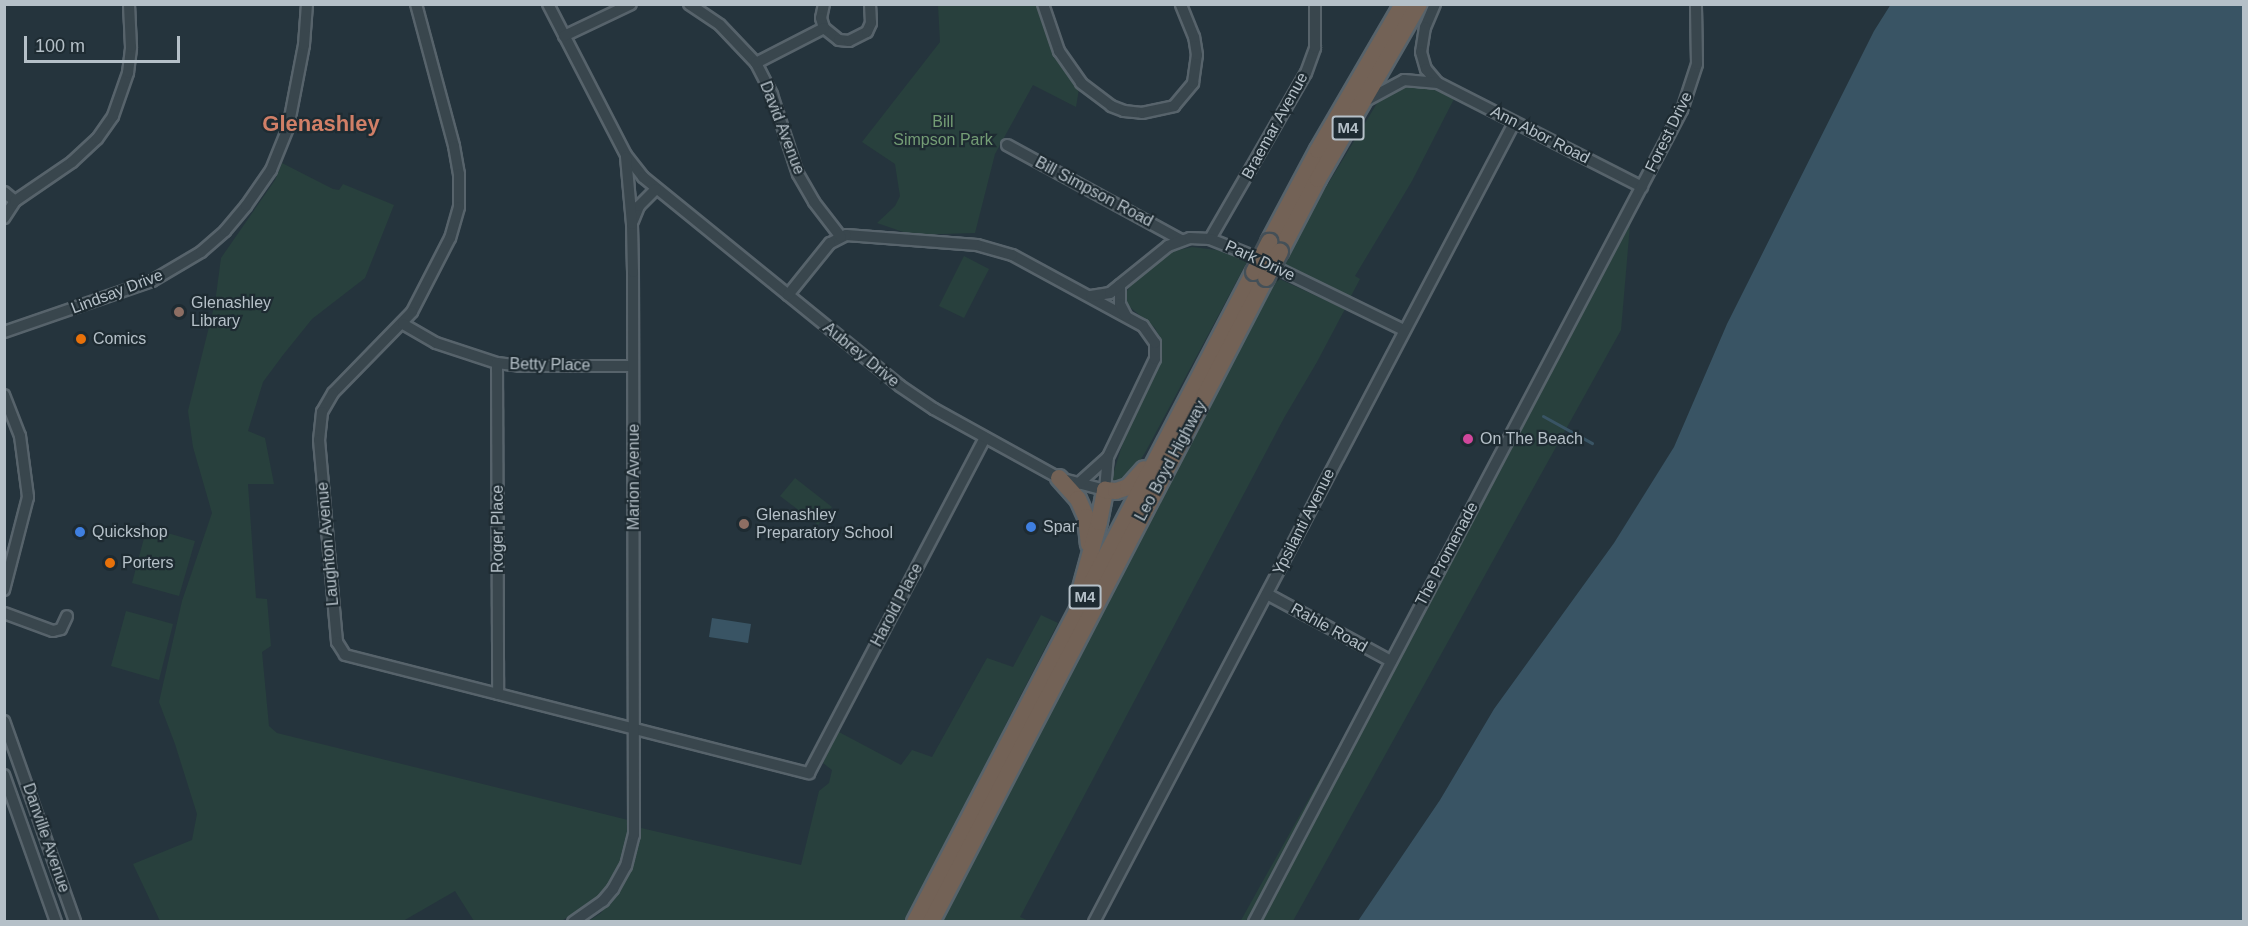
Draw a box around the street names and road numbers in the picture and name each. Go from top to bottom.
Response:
street label: Braemar Avenue [1238,69,1312,183]
street label: David Avenue [755,78,809,178]
street label: Forest Drive [1641,89,1697,175]
street label: Ann Abor Road [1487,102,1593,168]
road number: M4 [1332,116,1364,140]
street label: Bill Simpson Road [1032,153,1156,231]
street label: Park Drive [1222,237,1298,285]
street label: Lindsay Drive [68,266,166,318]
street label: Aubrey Drive [819,318,903,392]
street label: Betty Place [509,355,591,375]
street label: Leo Boyd Highway [1131,398,1211,524]
street label: Marion Avenue [624,423,644,531]
street label: Ypsilanti Avenue [1269,465,1339,579]
street label: Laughton Avenue [313,481,343,607]
street label: Roger Place [488,485,508,573]
street label: The Promenade [1412,499,1482,609]
street label: Harold Place [867,560,927,650]
road number: M4 [1068,585,1102,609]
street label: Rahle Road [1287,599,1371,657]
street label: Danville Avenue [18,780,74,896]

